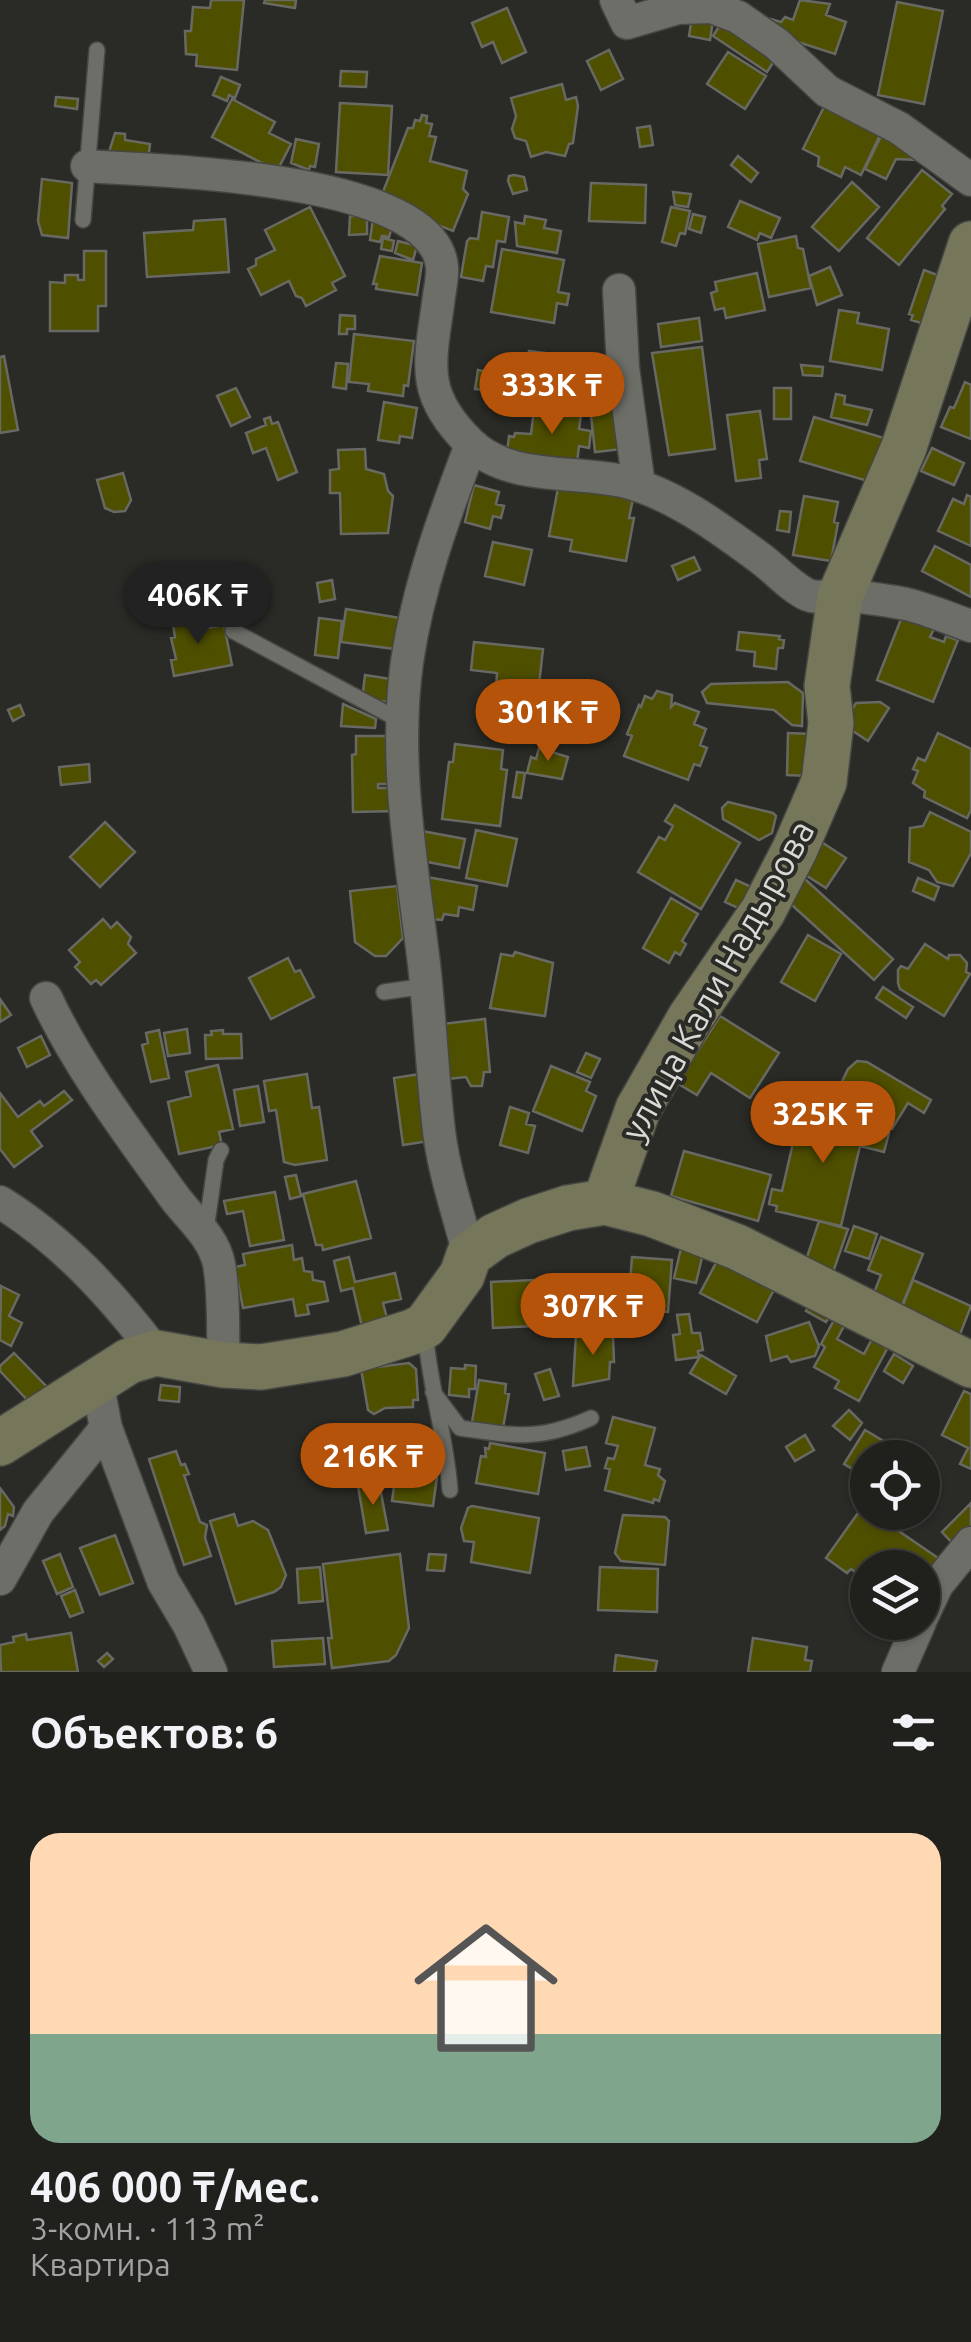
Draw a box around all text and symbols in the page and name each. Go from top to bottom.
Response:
pin: 333K ₸ [471,352,633,437]
text: 333K ₸ [501,366,603,402]
pin: 406K ₸ [117,562,279,647]
text: 406K ₸ [147,576,249,612]
pin: 301K ₸ [467,679,629,764]
text: 301K ₸ [497,693,599,729]
street label: улица Кали Надырова [612,813,822,1147]
pin: 325K ₸ [742,1081,904,1166]
text: 325K ₸ [772,1095,874,1131]
pin: 307K ₸ [512,1273,674,1358]
text: 307K ₸ [542,1287,644,1323]
pin: 216K ₸ [292,1423,454,1508]
text: 216K ₸ [322,1437,424,1473]
map controls [850,1440,940,1640]
button: locate [850,1440,940,1530]
button: layers [850,1550,940,1640]
icon: filters [886,1705,941,1760]
text: Объектов: 6 [30,1709,278,1756]
icon: home [396,1898,576,2078]
text: 406 000 ₸/мес. [30,2163,320,2210]
text: 3-комн. · 113 m² [30,2210,265,2246]
text: Квартира [30,2246,171,2282]

